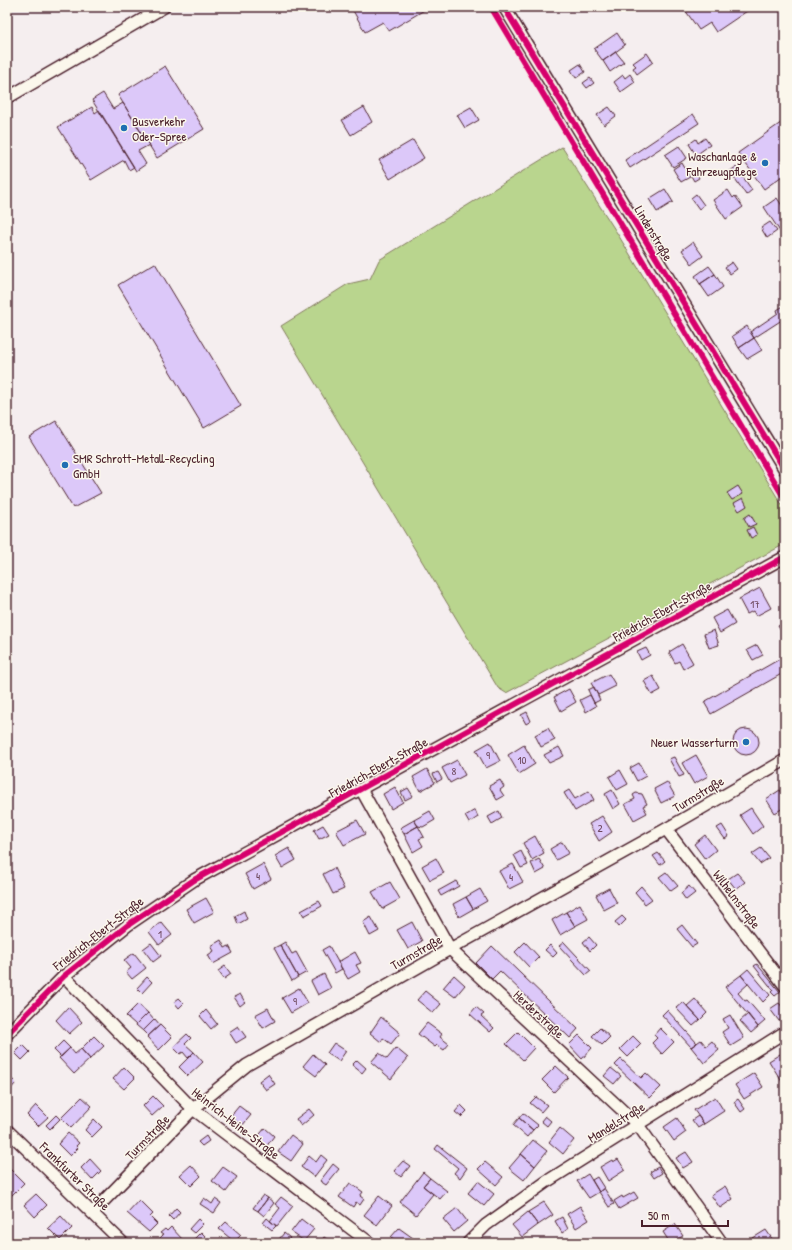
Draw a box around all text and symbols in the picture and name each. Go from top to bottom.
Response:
place label: Busverkehr Oder-Spree [132,112,187,145]
marker: Busverkehr Oder-Spree [119,123,129,133]
place label: Waschanlage & Fahrzeugpflege [685,147,757,180]
marker: Waschanlage & Fahrzeugpflege [760,158,770,168]
street label: Lindenstraße [630,202,678,264]
place label: SMR Schrott-Metall-Recycling GmbH [73,449,215,482]
marker: SMR Schrott-Metall-Recycling GmbH [60,460,70,470]
street label: Friedrich-Ebert-Straße [609,576,715,646]
house number: 17 [750,597,760,611]
street label: Friedrich-Ebert-Straße [325,732,431,802]
place label: Neuer Wasserturm [651,733,738,751]
marker: Neuer Wasserturm [741,737,751,747]
house number: 9 [486,748,490,762]
house number: 10 [518,753,527,767]
house number: 8 [452,764,457,778]
street label: Turmstraße [669,772,727,816]
house number: 2 [597,821,603,835]
street label: Wilhelmstraße [709,866,765,932]
house number: 4 [256,869,260,883]
house number: 4 [509,870,513,884]
street label: Friedrich-Ebert-Straße [48,892,147,975]
house number: 1 [158,927,162,941]
street label: Turmstraße [387,930,445,974]
street label: Herderstraße [510,986,568,1042]
house number: 9 [293,994,297,1008]
street label: Heinrich-Heine-Straße [188,1083,284,1163]
street label: Mandelstraße [584,1097,648,1147]
street label: Turmstraße [121,1110,173,1164]
street label: Frankfurter Straße [35,1137,114,1214]
scale bar [642,1202,728,1228]
text: 50 m [648,1207,669,1224]

